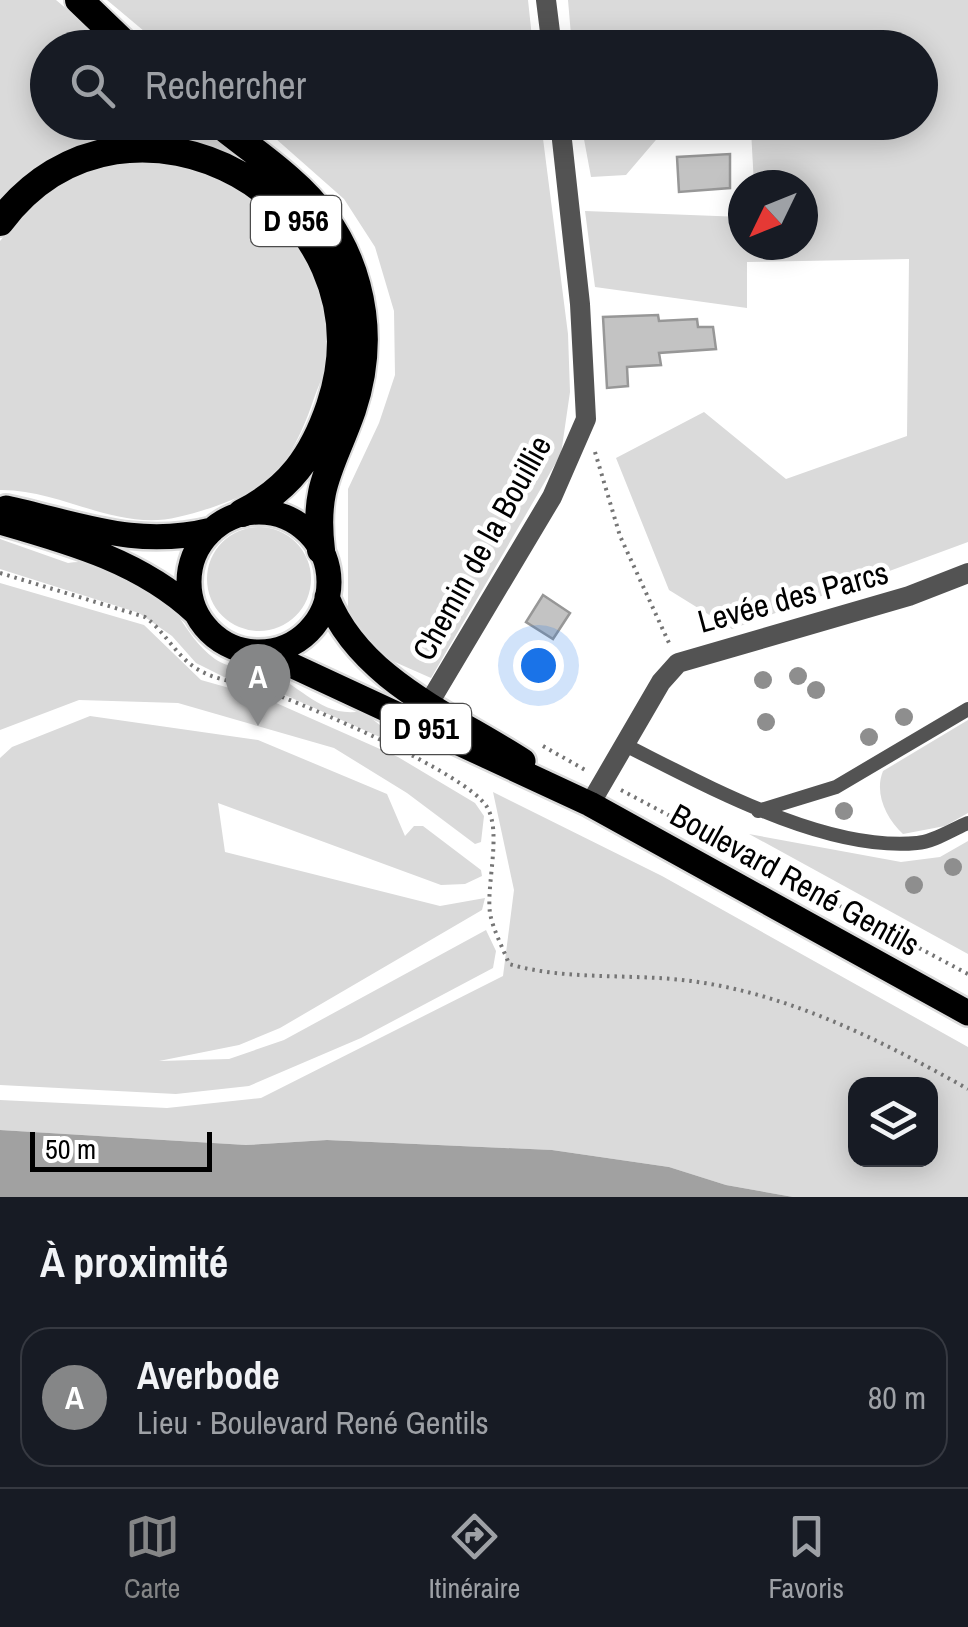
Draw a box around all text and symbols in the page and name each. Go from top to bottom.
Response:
search box [30,30,938,140]
icon: search [65,58,120,113]
text: Rechercher [145,60,306,111]
north arrow [728,170,818,260]
road number: D 956 [251,196,341,246]
street label: Chemin de la Bouillie [402,428,561,668]
street label: Levée des Parcs [693,550,893,643]
your location [513,640,564,691]
pin: A [226,644,290,726]
road number: D 951 [381,704,471,754]
street label: Boulevard René Gentils [663,793,927,966]
map controls [848,1077,938,1167]
button: layers [848,1077,938,1167]
scale bar [30,1127,212,1172]
text: 50 m [45,1130,96,1168]
text: À proximité [40,1234,228,1290]
text: Averbode [137,1350,280,1401]
text: A [65,1376,84,1419]
text: 80 m [868,1376,926,1419]
text: Lieu · Boulevard René Gentils [137,1401,489,1444]
tab: Carte [124,1509,180,1607]
tab: Itinéraire [428,1509,520,1607]
tab: Favoris [768,1509,844,1607]

